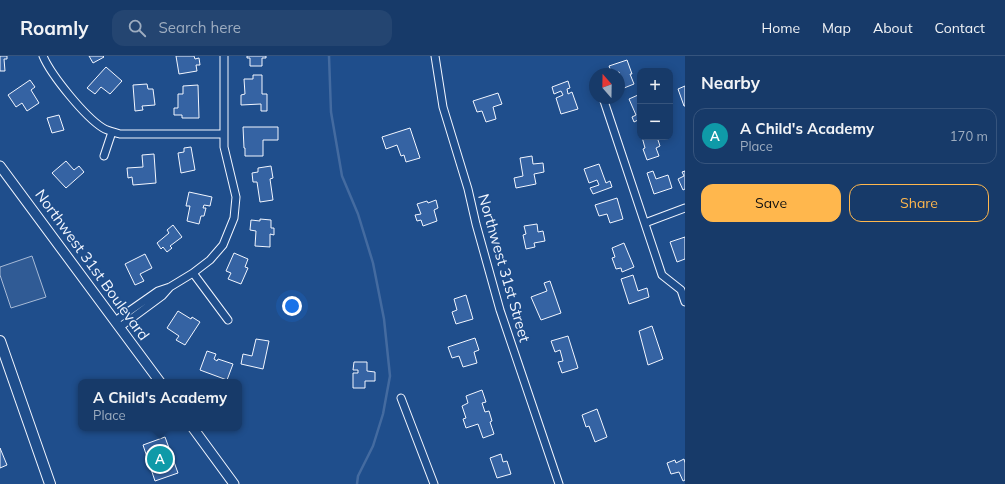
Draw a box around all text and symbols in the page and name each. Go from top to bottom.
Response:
search box [112,10,392,46]
text: Roamly [20,16,88,40]
icon: search [126,17,148,39]
text: Search here [158,18,241,37]
text: Home [761,19,800,37]
text: Map [822,19,851,37]
text: About [873,19,913,37]
text: Contact [935,19,985,37]
north arrow [589,68,625,104]
map controls [637,68,673,140]
button: + [637,68,673,104]
text: Nearby [701,72,760,93]
button: − [637,104,673,140]
text: A Child's Academy [740,119,874,138]
text: A [710,128,720,144]
text: 170 m [950,128,988,144]
text: Place [740,138,773,154]
button: Save [701,184,841,222]
button: Share [849,184,989,222]
street label: Northwest 31st Boulevard [31,186,154,344]
street label: Northwest 31st Street [474,192,535,344]
your location [282,296,302,316]
popup [78,379,242,431]
text: A Child's Academy [93,388,227,407]
text: Place [93,407,126,423]
pin: A [147,444,173,474]

